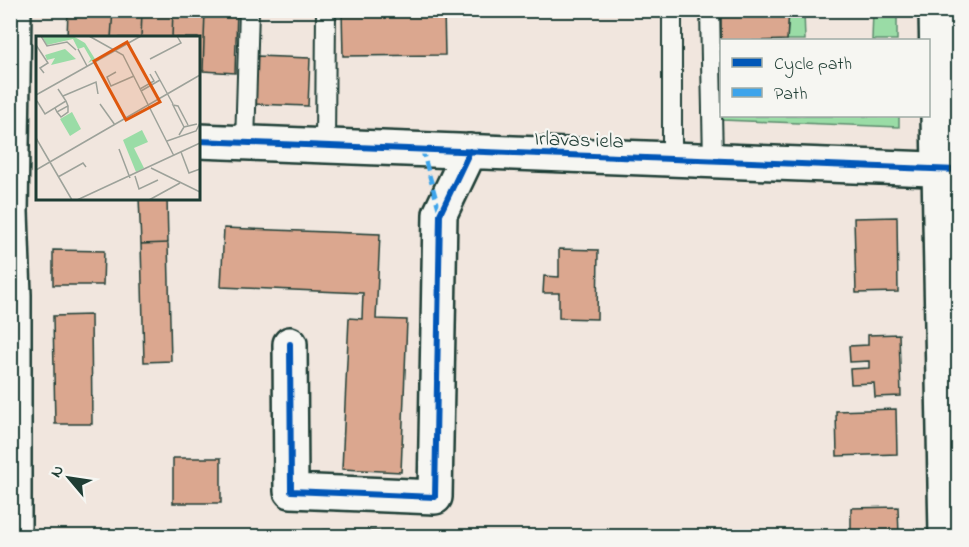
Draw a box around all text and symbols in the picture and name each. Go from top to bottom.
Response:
inset map [36,36,200,200]
legend [720,39,930,117]
text: Cycle path [774,52,852,78]
text: Path [774,82,808,108]
street label: Irlavas iela [534,124,624,158]
north arrow [39,448,99,508]
text: N [45,461,71,482]

